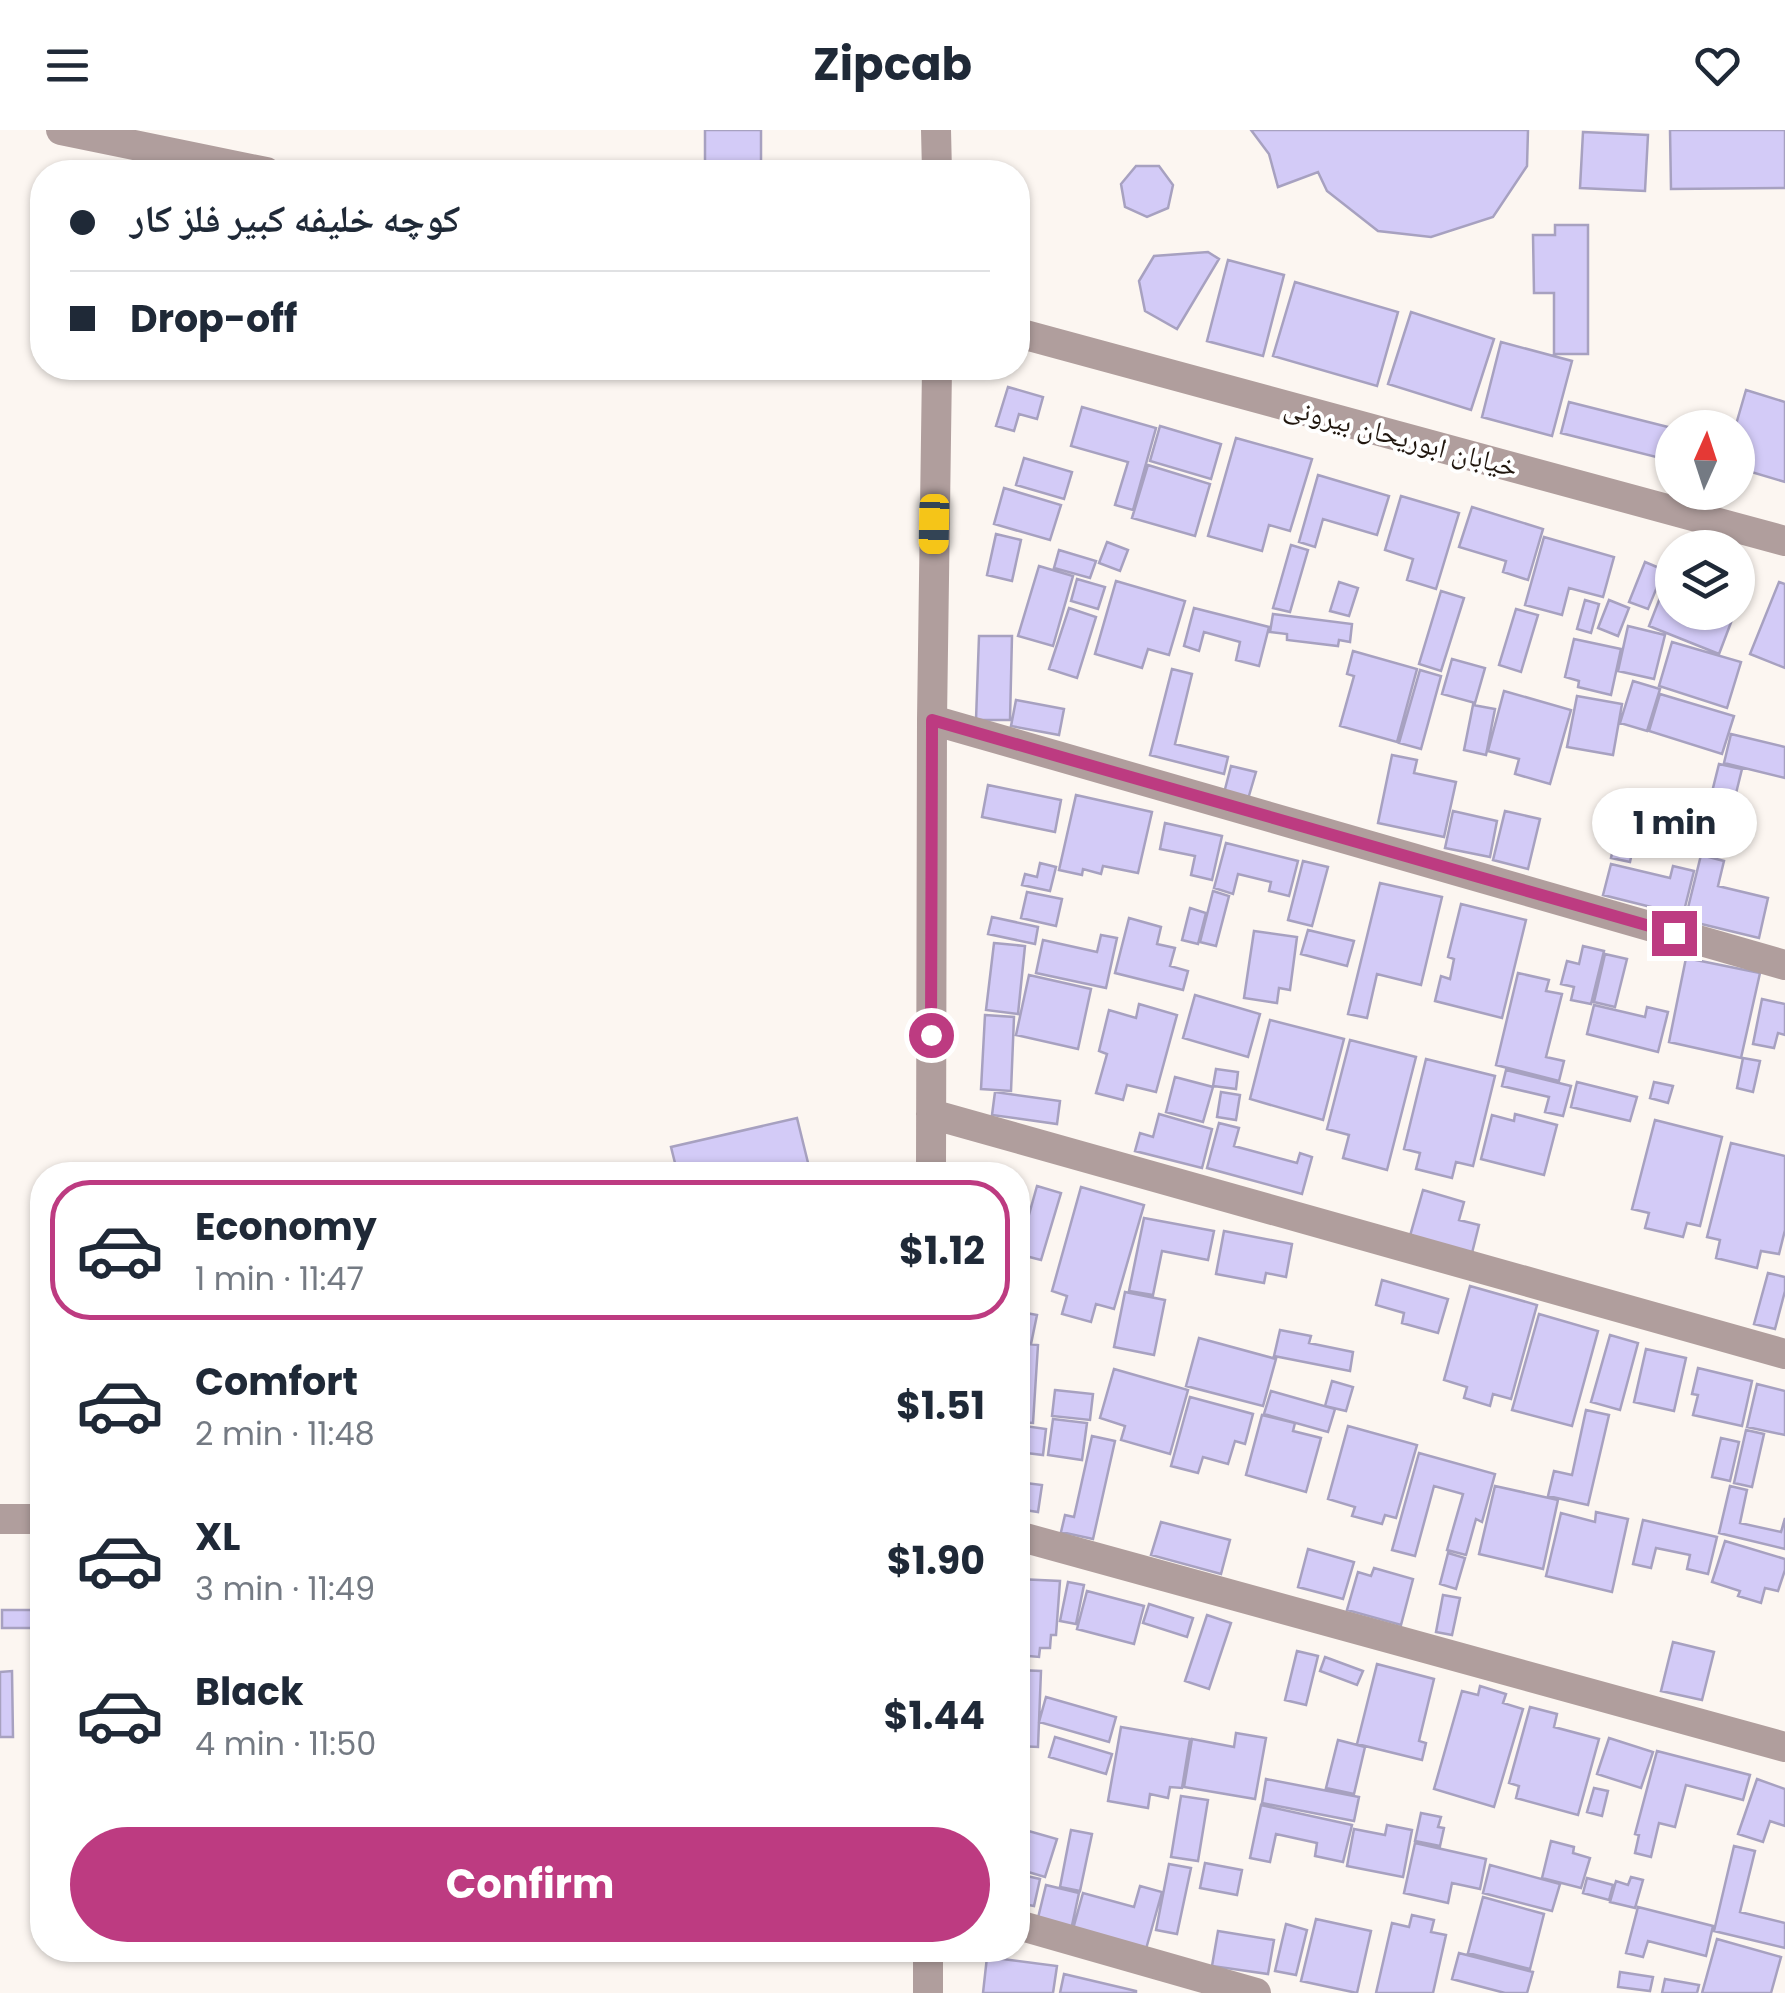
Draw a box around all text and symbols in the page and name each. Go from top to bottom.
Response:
text: Zipcab [813,33,972,96]
icon: menu [40,38,95,93]
icon: heart [1690,38,1745,93]
text: کوچه خلیفه کبیر فلز کار [130,192,460,245]
text: Drop-off [130,292,298,345]
street label: خیابان ابوریحان بیرونی [1280,387,1522,487]
north arrow [1655,410,1755,510]
map controls [1655,410,1755,630]
car [918,494,950,554]
button: layers [1655,530,1755,630]
callout: 1 min [1592,788,1756,858]
text: 1 min [1633,800,1716,845]
route end [1652,911,1697,956]
route start [909,1013,954,1058]
text: Economy [195,1200,377,1253]
icon: car [75,1205,165,1295]
text: $1.12 [899,1224,985,1277]
text: 1 min · 11:47 [195,1256,364,1301]
text: Comfort [195,1355,358,1408]
icon: car [75,1360,165,1450]
text: $1.51 [896,1379,985,1432]
text: 2 min · 11:48 [195,1411,375,1456]
text: XL [195,1510,240,1563]
icon: car [75,1515,165,1605]
text: $1.90 [887,1534,985,1587]
text: 3 min · 11:49 [195,1566,375,1611]
text: Black [195,1665,304,1718]
icon: car [75,1670,165,1760]
text: $1.44 [884,1689,985,1742]
text: 4 min · 11:50 [195,1721,376,1766]
button: Confirm [70,1827,990,1942]

